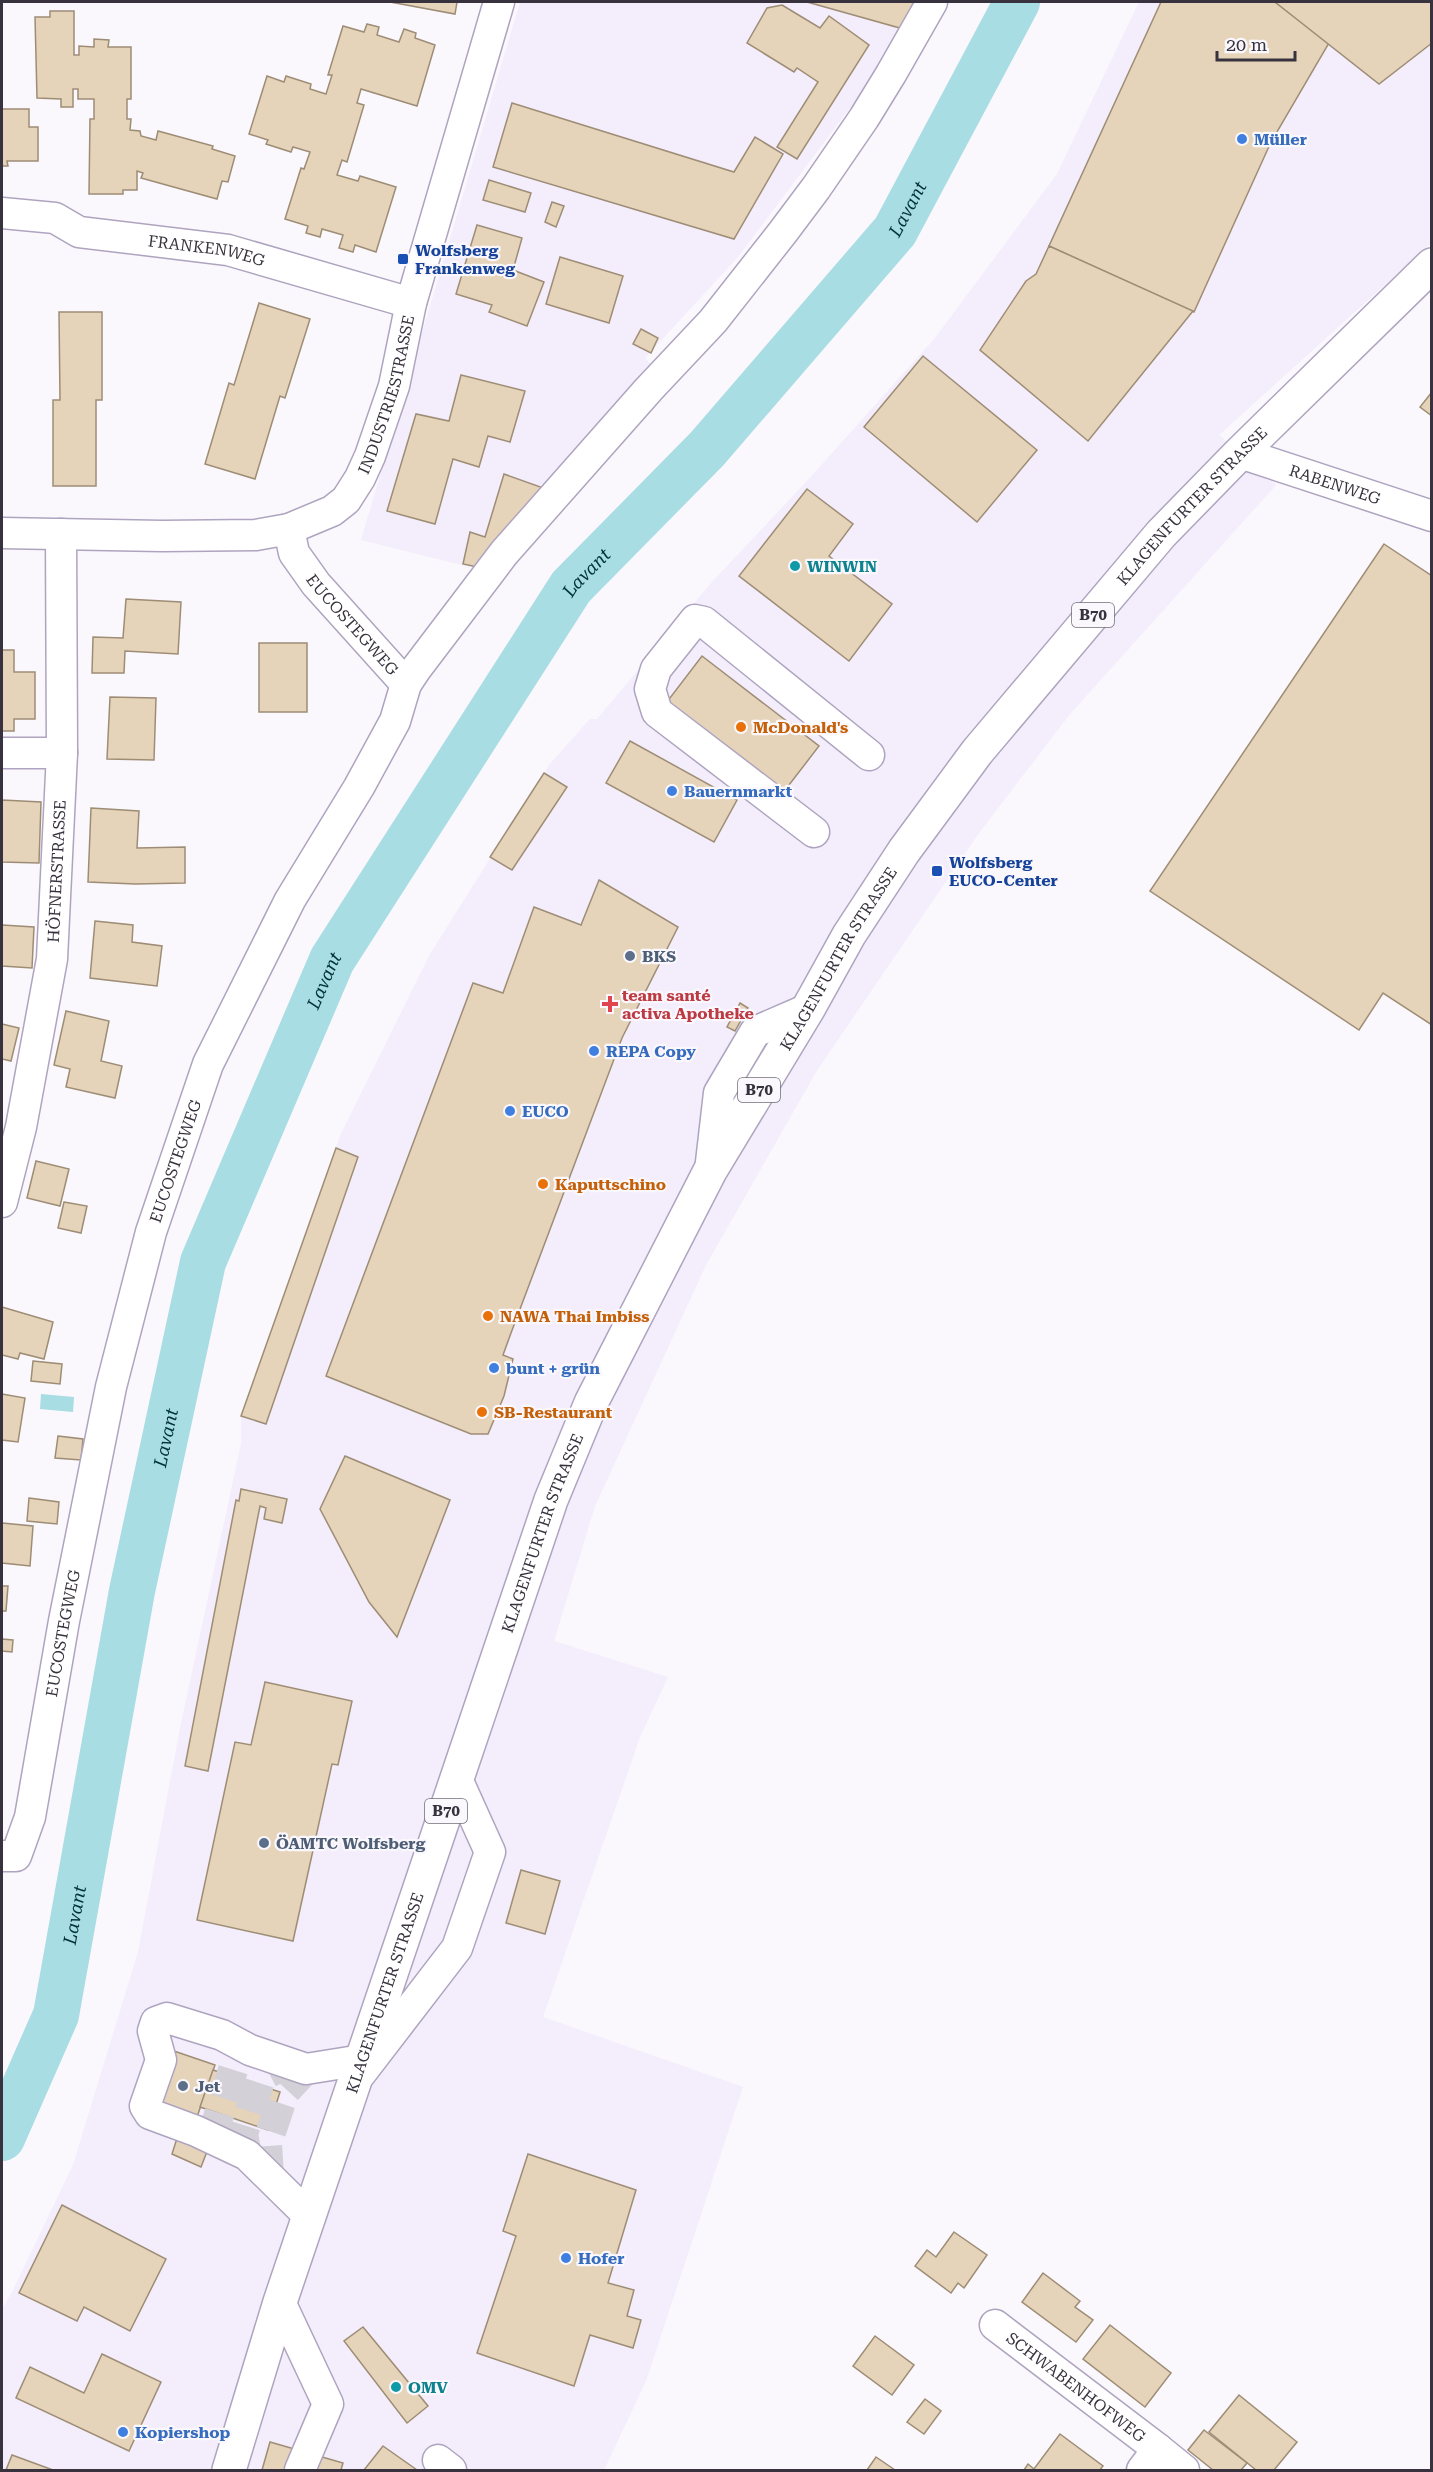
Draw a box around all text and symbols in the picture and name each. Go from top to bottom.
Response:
scale bar [1217,24,1295,62]
text: 20 m [1226,34,1267,55]
place label: Müller [1254,130,1307,149]
marker: Müller [1235,132,1249,146]
water label: Lavant [883,177,930,241]
street label: FRANKENWEG [147,231,268,270]
place label: Wolfsberg Frankenweg [415,241,515,278]
marker: Wolfsberg Frankenweg [396,252,410,266]
street label: INDUSTRIESTRASSE [354,313,418,477]
street label: KLAGENFURTER STRASSE [1113,423,1271,589]
street label: RABENWEG [1287,460,1384,508]
water label: Lavant [557,543,614,601]
place label: WINWIN [807,557,877,576]
marker: WINWIN [788,559,802,573]
street label: EUCOSTEGWEG [302,570,403,679]
road number: B70 [1072,603,1114,627]
place label: McDonald's [753,718,848,737]
marker: McDonald's [734,720,748,734]
place label: Bauernmarkt [684,782,793,801]
marker: Bauernmarkt [665,784,679,798]
street label: HÖFNERSTRASSE [43,799,69,943]
place label: Wolfsberg EUCO-Center [949,853,1058,890]
street label: KLAGENFURTER STRASSE [776,863,901,1054]
marker: Wolfsberg EUCO-Center [930,864,944,878]
place label: BKS [642,947,676,966]
water label: Lavant [302,948,345,1013]
marker: BKS [623,949,637,963]
place label: team santé activa Apotheke [622,986,754,1023]
marker: team santé activa Apotheke [603,997,617,1011]
place label: REPA Copy [606,1042,696,1061]
marker: REPA Copy [587,1044,601,1058]
road number: B70 [738,1078,780,1102]
street label: EUCOSTEGWEG [145,1096,205,1225]
place label: EUCO [522,1102,569,1121]
marker: EUCO [503,1104,517,1118]
place label: Kaputtschino [555,1175,666,1194]
marker: Kaputtschino [536,1177,550,1191]
place label: NAWA Thai Imbiss [500,1307,650,1326]
marker: NAWA Thai Imbiss [481,1309,495,1323]
place label: bunt + grün [506,1359,600,1378]
marker: bunt + grün [487,1361,501,1375]
place label: SB-Restaurant [494,1403,613,1422]
marker: SB-Restaurant [475,1405,489,1419]
water label: Lavant [148,1406,182,1470]
street label: KLAGENFURTER STRASSE [497,1431,587,1635]
street label: EUCOSTEGWEG [42,1567,84,1698]
road number: B70 [425,1799,467,1823]
place label: ÖAMTC Wolfsberg [276,1834,425,1853]
marker: ÖAMTC Wolfsberg [257,1836,271,1850]
water label: Lavant [58,1883,90,1947]
street label: KLAGENFURTER STRASSE [342,1890,427,2096]
place label: Jet [195,2077,221,2096]
marker: Jet [176,2079,190,2093]
place label: Hofer [578,2249,625,2268]
marker: Hofer [559,2251,573,2265]
street label: SCHWABENHOFWEG [1003,2328,1150,2446]
place label: OMV [408,2378,448,2397]
marker: OMV [389,2380,403,2394]
place label: Kopiershop [135,2423,230,2442]
marker: Kopiershop [116,2425,130,2439]

